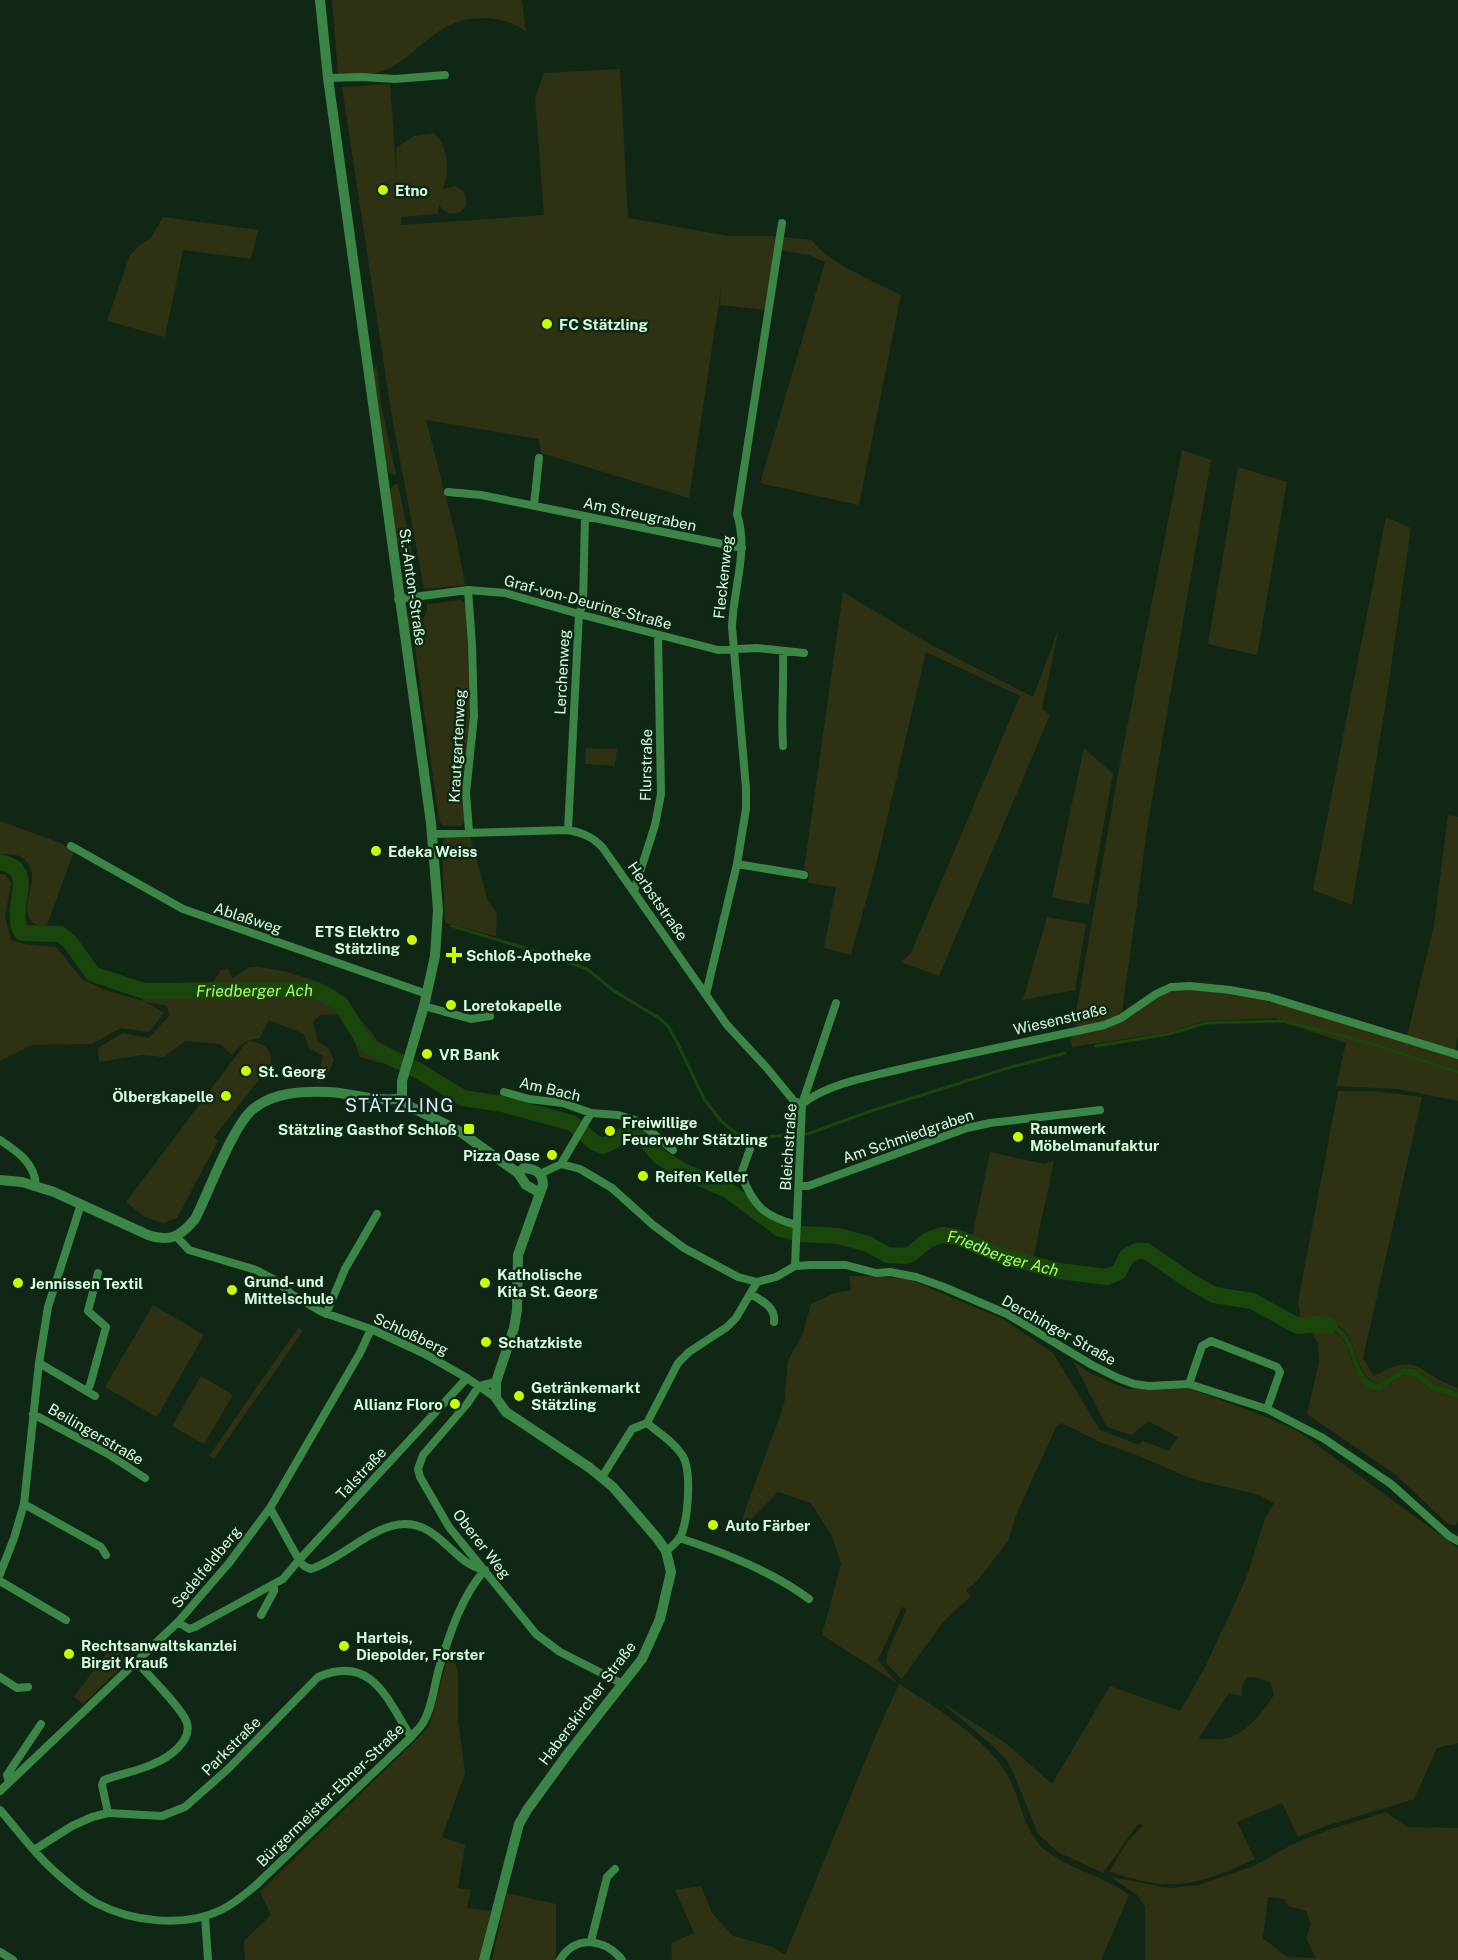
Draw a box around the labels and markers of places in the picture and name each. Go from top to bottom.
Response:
place label: Etno [395,182,428,199]
marker: Etno [376,183,390,197]
place label: FC Stätzling [559,316,648,333]
marker: FC Stätzling [540,317,554,331]
place label: Edeka Weiss [388,843,478,860]
marker: Edeka Weiss [369,844,383,858]
place label: ETS Elektro Stätzling [315,923,401,957]
marker: ETS Elektro Stätzling [405,933,419,947]
place label: Schloß-Apotheke [466,947,591,964]
marker: Schloß-Apotheke [447,948,461,962]
place label: Loretokapelle [463,997,562,1014]
marker: Loretokapelle [444,998,458,1012]
place label: VR Bank [439,1046,500,1063]
marker: VR Bank [420,1047,434,1061]
place label: St. Georg [258,1063,327,1080]
marker: St. Georg [239,1064,253,1078]
place label: Ölbergkapelle [112,1088,214,1105]
marker: Ölbergkapelle [219,1089,233,1103]
place label: Freiwillige Feuerwehr Stätzling [622,1114,768,1148]
place label: Raumwerk Möbelmanufaktur [1030,1120,1159,1154]
place label: Stätzling Gasthof Schloß [278,1121,457,1138]
marker: Stätzling Gasthof Schloß [462,1122,476,1136]
marker: Freiwillige Feuerwehr Stätzling [603,1124,617,1138]
marker: Raumwerk Möbelmanufaktur [1011,1130,1025,1144]
place label: Pizza Oase [463,1147,540,1164]
marker: Pizza Oase [545,1148,559,1162]
place label: Reifen Keller [655,1168,748,1185]
marker: Reifen Keller [636,1169,650,1183]
place label: Katholische Kita St. Georg [497,1266,598,1300]
place label: Grund- und Mittelschule [244,1273,334,1307]
place label: Jennissen Textil [30,1275,143,1292]
marker: Jennissen Textil [11,1276,25,1290]
marker: Katholische Kita St. Georg [478,1276,492,1290]
marker: Grund- und Mittelschule [225,1283,239,1297]
place label: Schatzkiste [498,1334,582,1351]
marker: Schatzkiste [479,1335,493,1349]
place label: Getränkemarkt Stätzling [531,1379,640,1413]
marker: Getränkemarkt Stätzling [512,1389,526,1403]
place label: Allianz Floro [353,1396,443,1413]
marker: Allianz Floro [448,1397,462,1411]
place label: Auto Färber [725,1517,810,1534]
marker: Auto Färber [706,1518,720,1532]
place label: Harteis, Diepolder, Forster [356,1629,485,1663]
place label: Rechtsanwaltskanzlei Birgit Krauß [81,1637,237,1671]
marker: Harteis, Diepolder, Forster [337,1639,351,1653]
marker: Rechtsanwaltskanzlei Birgit Krauß [62,1647,76,1661]

